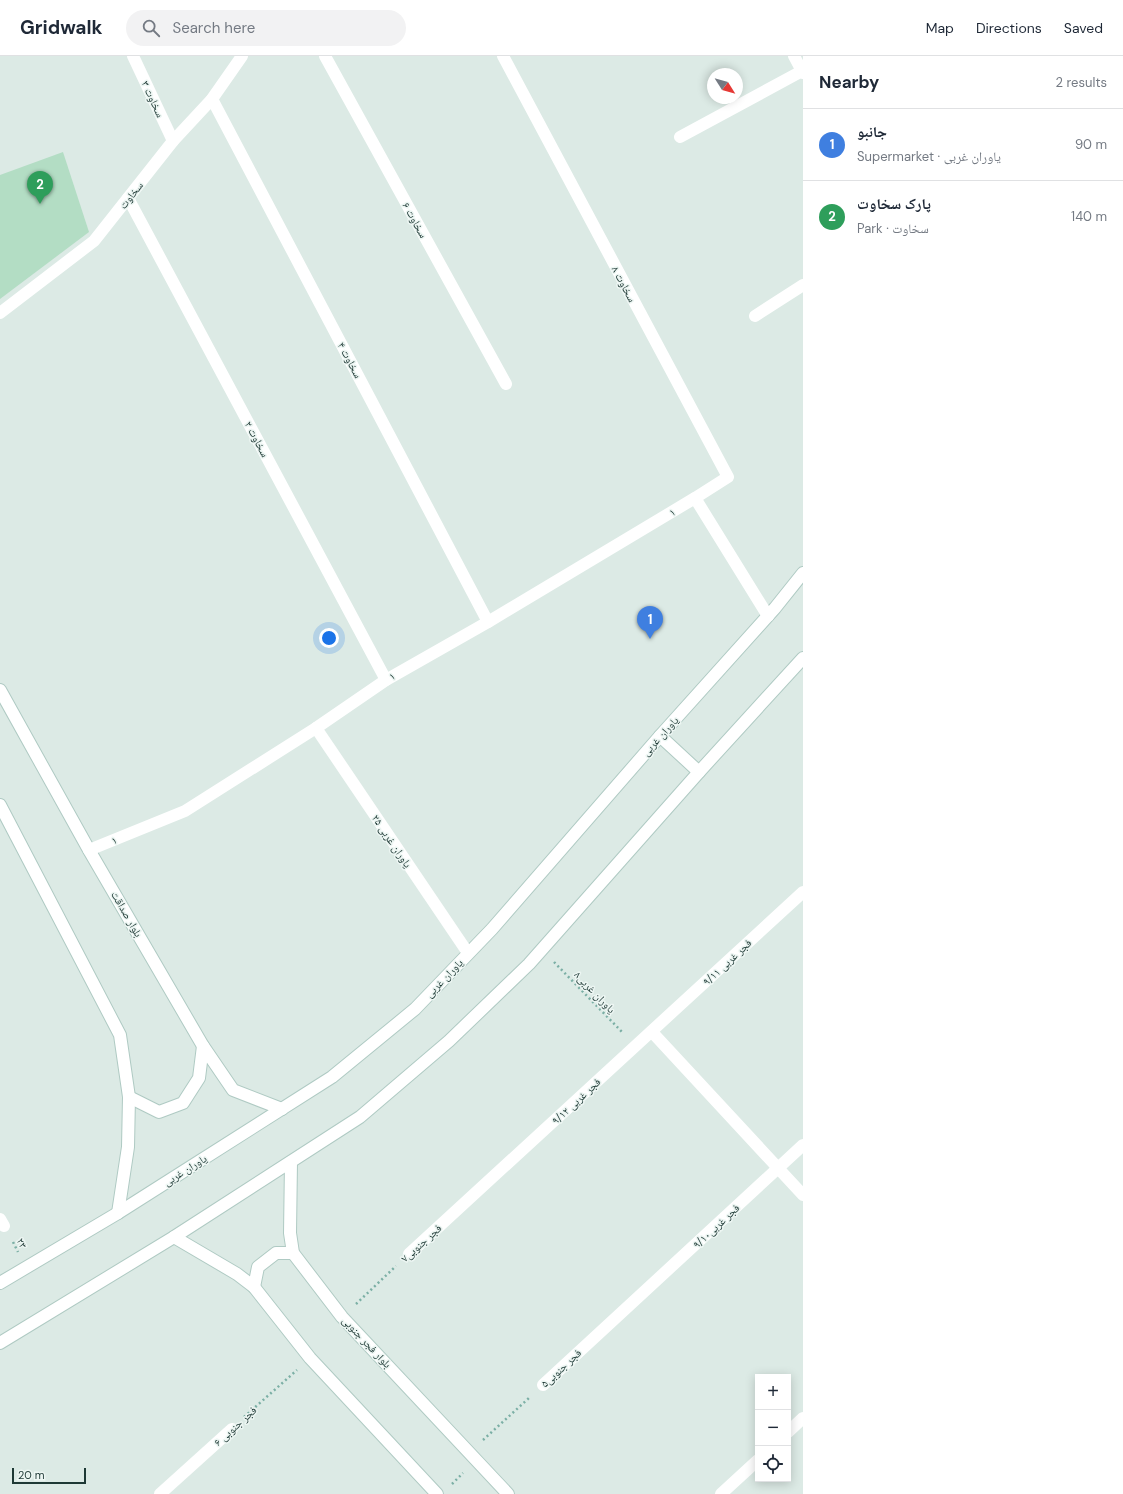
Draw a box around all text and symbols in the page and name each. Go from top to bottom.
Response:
search box [126,10,406,46]
text: Gridwalk [20,15,102,40]
icon: search [140,17,162,39]
text: Search here [172,18,255,38]
text: Map [926,19,954,37]
text: Directions [976,19,1042,37]
text: Saved [1064,19,1103,37]
north arrow [707,68,743,104]
text: Nearby [819,71,879,93]
text: 2 results [1056,74,1107,91]
street label: سخاوت ۳ [138,78,168,120]
text: جانبو [857,122,887,142]
text: 1 [830,136,834,153]
text: 90 m [1075,136,1107,153]
text: Supermarket · یاوران غربی [857,148,1001,165]
pin: 2 [27,171,53,204]
street label: سخاوت [116,178,146,212]
text: پارک سخاوت [857,194,931,214]
street label: سخاوت ۶ [399,200,431,240]
text: 2 [828,208,836,225]
text: 140 m [1071,208,1107,225]
text: Park · سخاوت [857,220,929,237]
street label: سخاوت ۸ [609,264,639,304]
street label: سخاوت ۴ [335,340,365,380]
street label: سخاوت ۲ [242,419,272,459]
street label: ۱ [666,505,678,519]
pin: 1 [637,606,663,639]
your location [319,628,339,648]
street label: ۱ [386,669,398,683]
street label: یاوران غربی [639,713,682,759]
street label: یاوران غربی ۲۵ [369,812,415,871]
street label: ۱ [109,833,119,847]
street label: بلوار صداقت [108,889,146,939]
street label: ۹/۱۱ فجر غربی [700,935,755,988]
street label: یاوران غربی [422,955,466,1000]
street label: یاوران غربی۸ [571,968,619,1017]
street label: ۹/۱۲ فجر غربی [549,1074,604,1127]
street label: یاوران غربی [161,1151,210,1189]
street label: فجر غربی۹/۱۰ [690,1200,743,1251]
street label: فجر جنوبی۷ [398,1221,445,1265]
street label: ۲۳ [13,1235,31,1251]
street label: بلوار فجر جنوبی [339,1313,395,1371]
street label: فجر جنوبی۵ [538,1346,584,1390]
map controls [755,1374,791,1482]
button: + [755,1374,791,1410]
street label: ۶ فجر جنوبی [211,1403,260,1449]
button: − [755,1410,791,1446]
button: locate [755,1446,791,1482]
scale bar [12,1466,86,1485]
text: 20 m [18,1468,44,1482]

